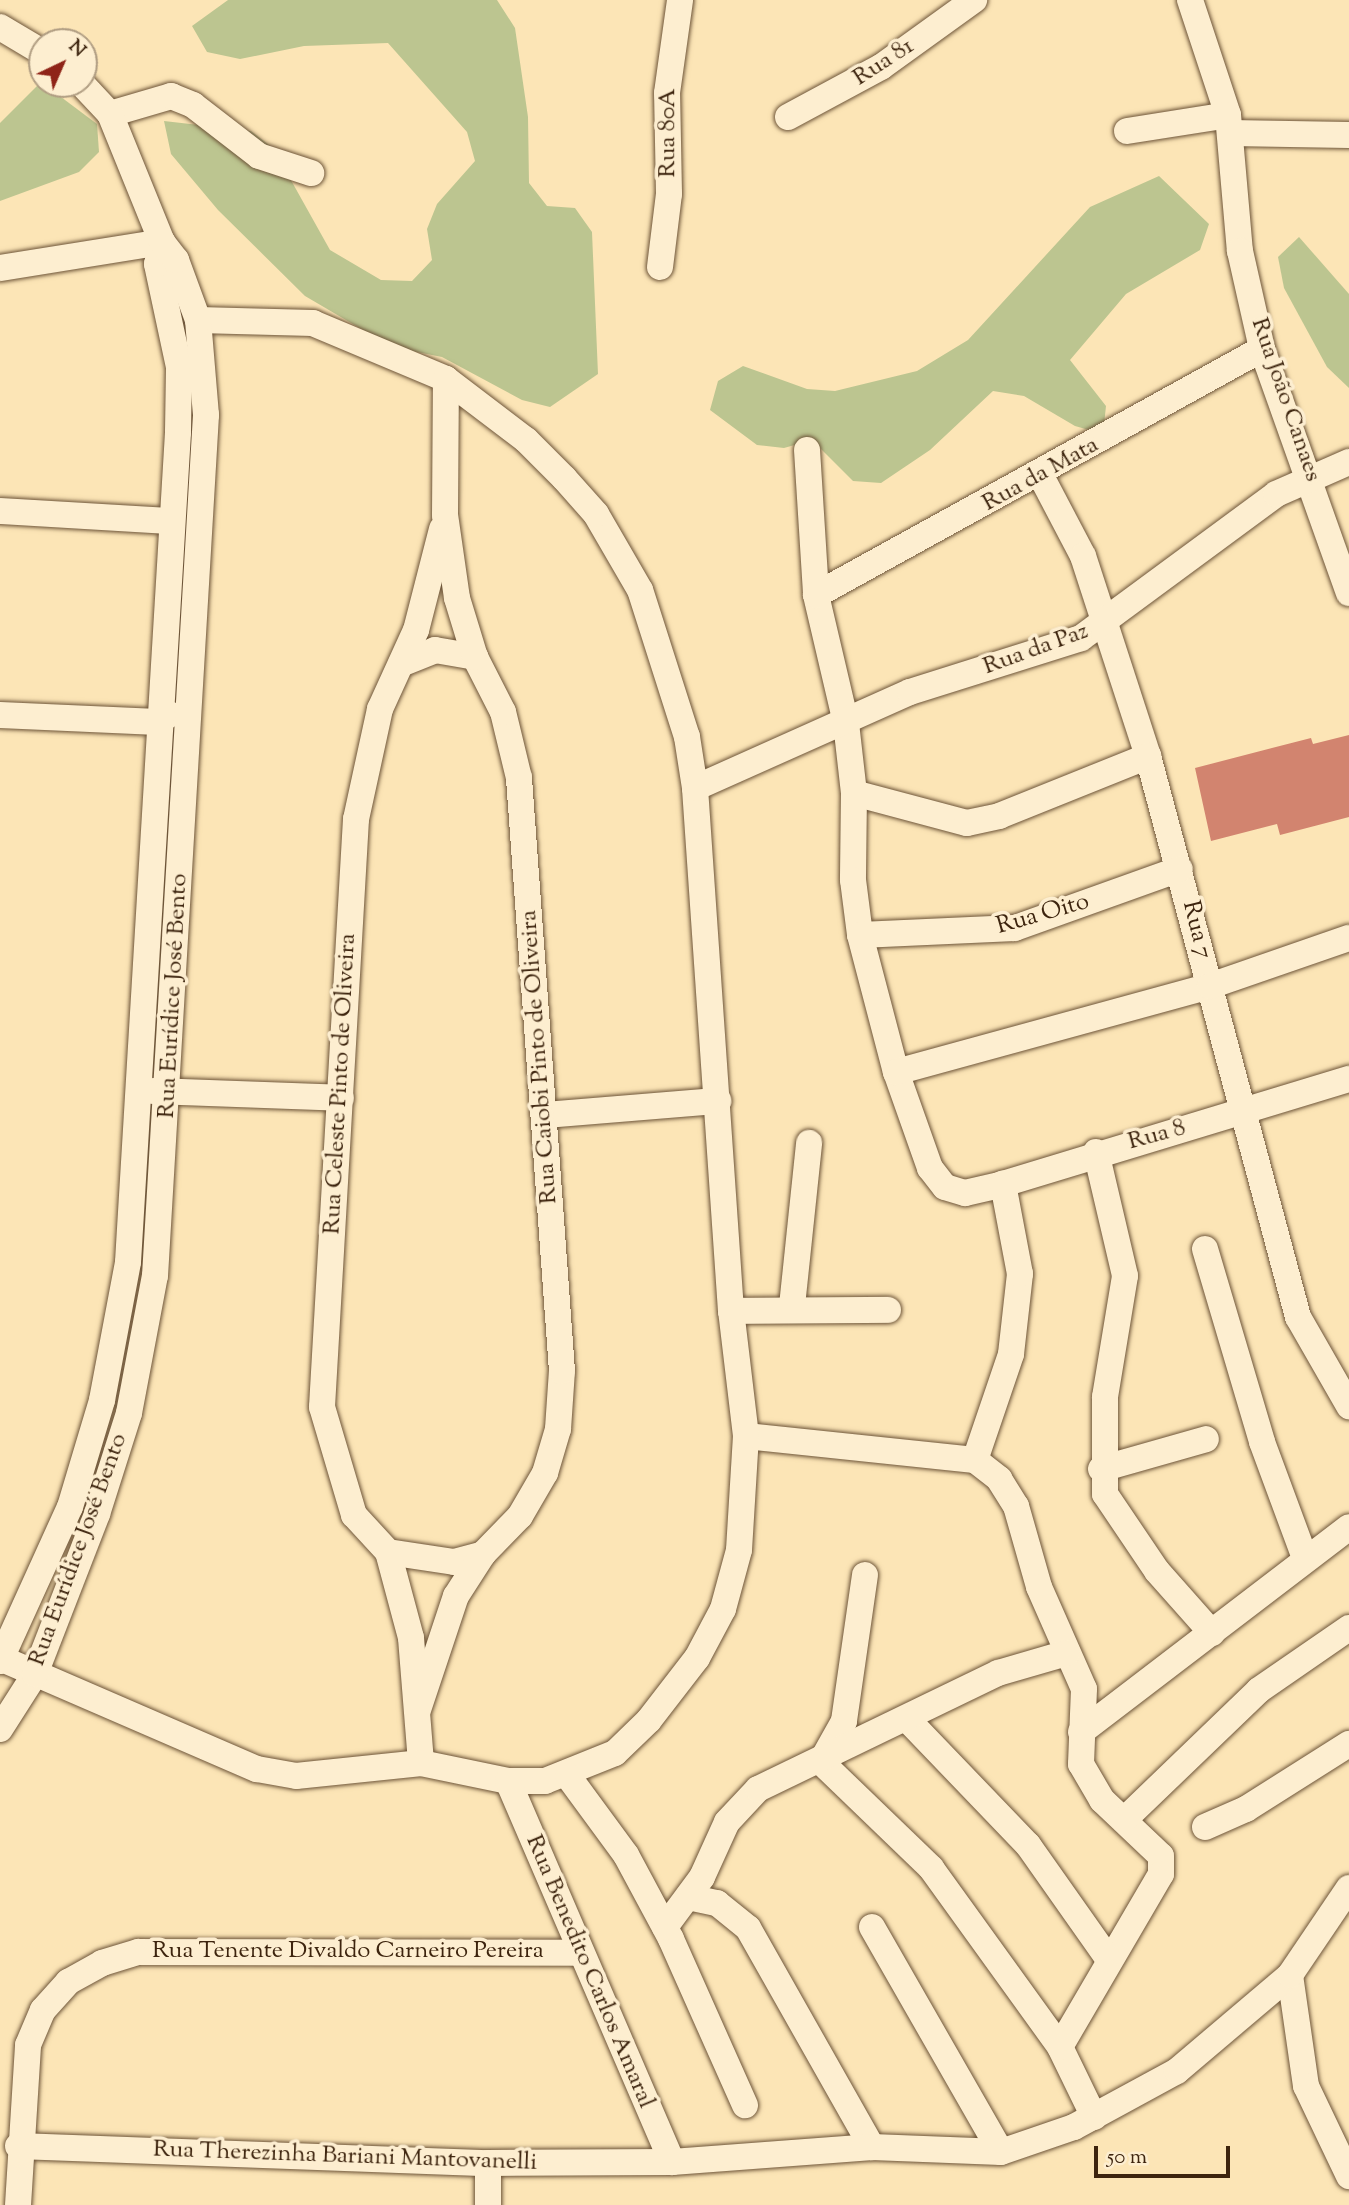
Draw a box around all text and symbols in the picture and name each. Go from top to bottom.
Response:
north arrow [28,28,98,98]
street label: Rua 81 [848,33,920,93]
text: N [62,34,91,64]
street label: Rua 80A [655,88,683,178]
street label: Rua João Canaes [1244,314,1326,486]
street label: Rua da Mata [978,431,1104,519]
street label: Rua da Paz [980,618,1092,682]
street label: Rua Eurídice José Bento [153,873,195,1119]
street label: Rua Oito [993,888,1093,942]
street label: Rua 7 [1175,898,1217,962]
street label: Rua Caiobi Pinto de Oliveira [515,909,565,1205]
street label: Rua Celeste Pinto de Oliveira [319,933,363,1235]
street label: Rua 8 [1125,1115,1189,1157]
street label: Rua Eurídice José Bento [24,1430,134,1670]
street label: Rua Benedito Carlos Amaral [518,1831,660,2113]
street label: Rua Tenente Divaldo Carneiro Pereira [152,1938,544,1966]
scale bar [1097,2132,1234,2176]
street label: Rua Therezinha Bariani Mantovanelli [152,2136,538,2178]
text: 50 m [1107,2143,1147,2173]

